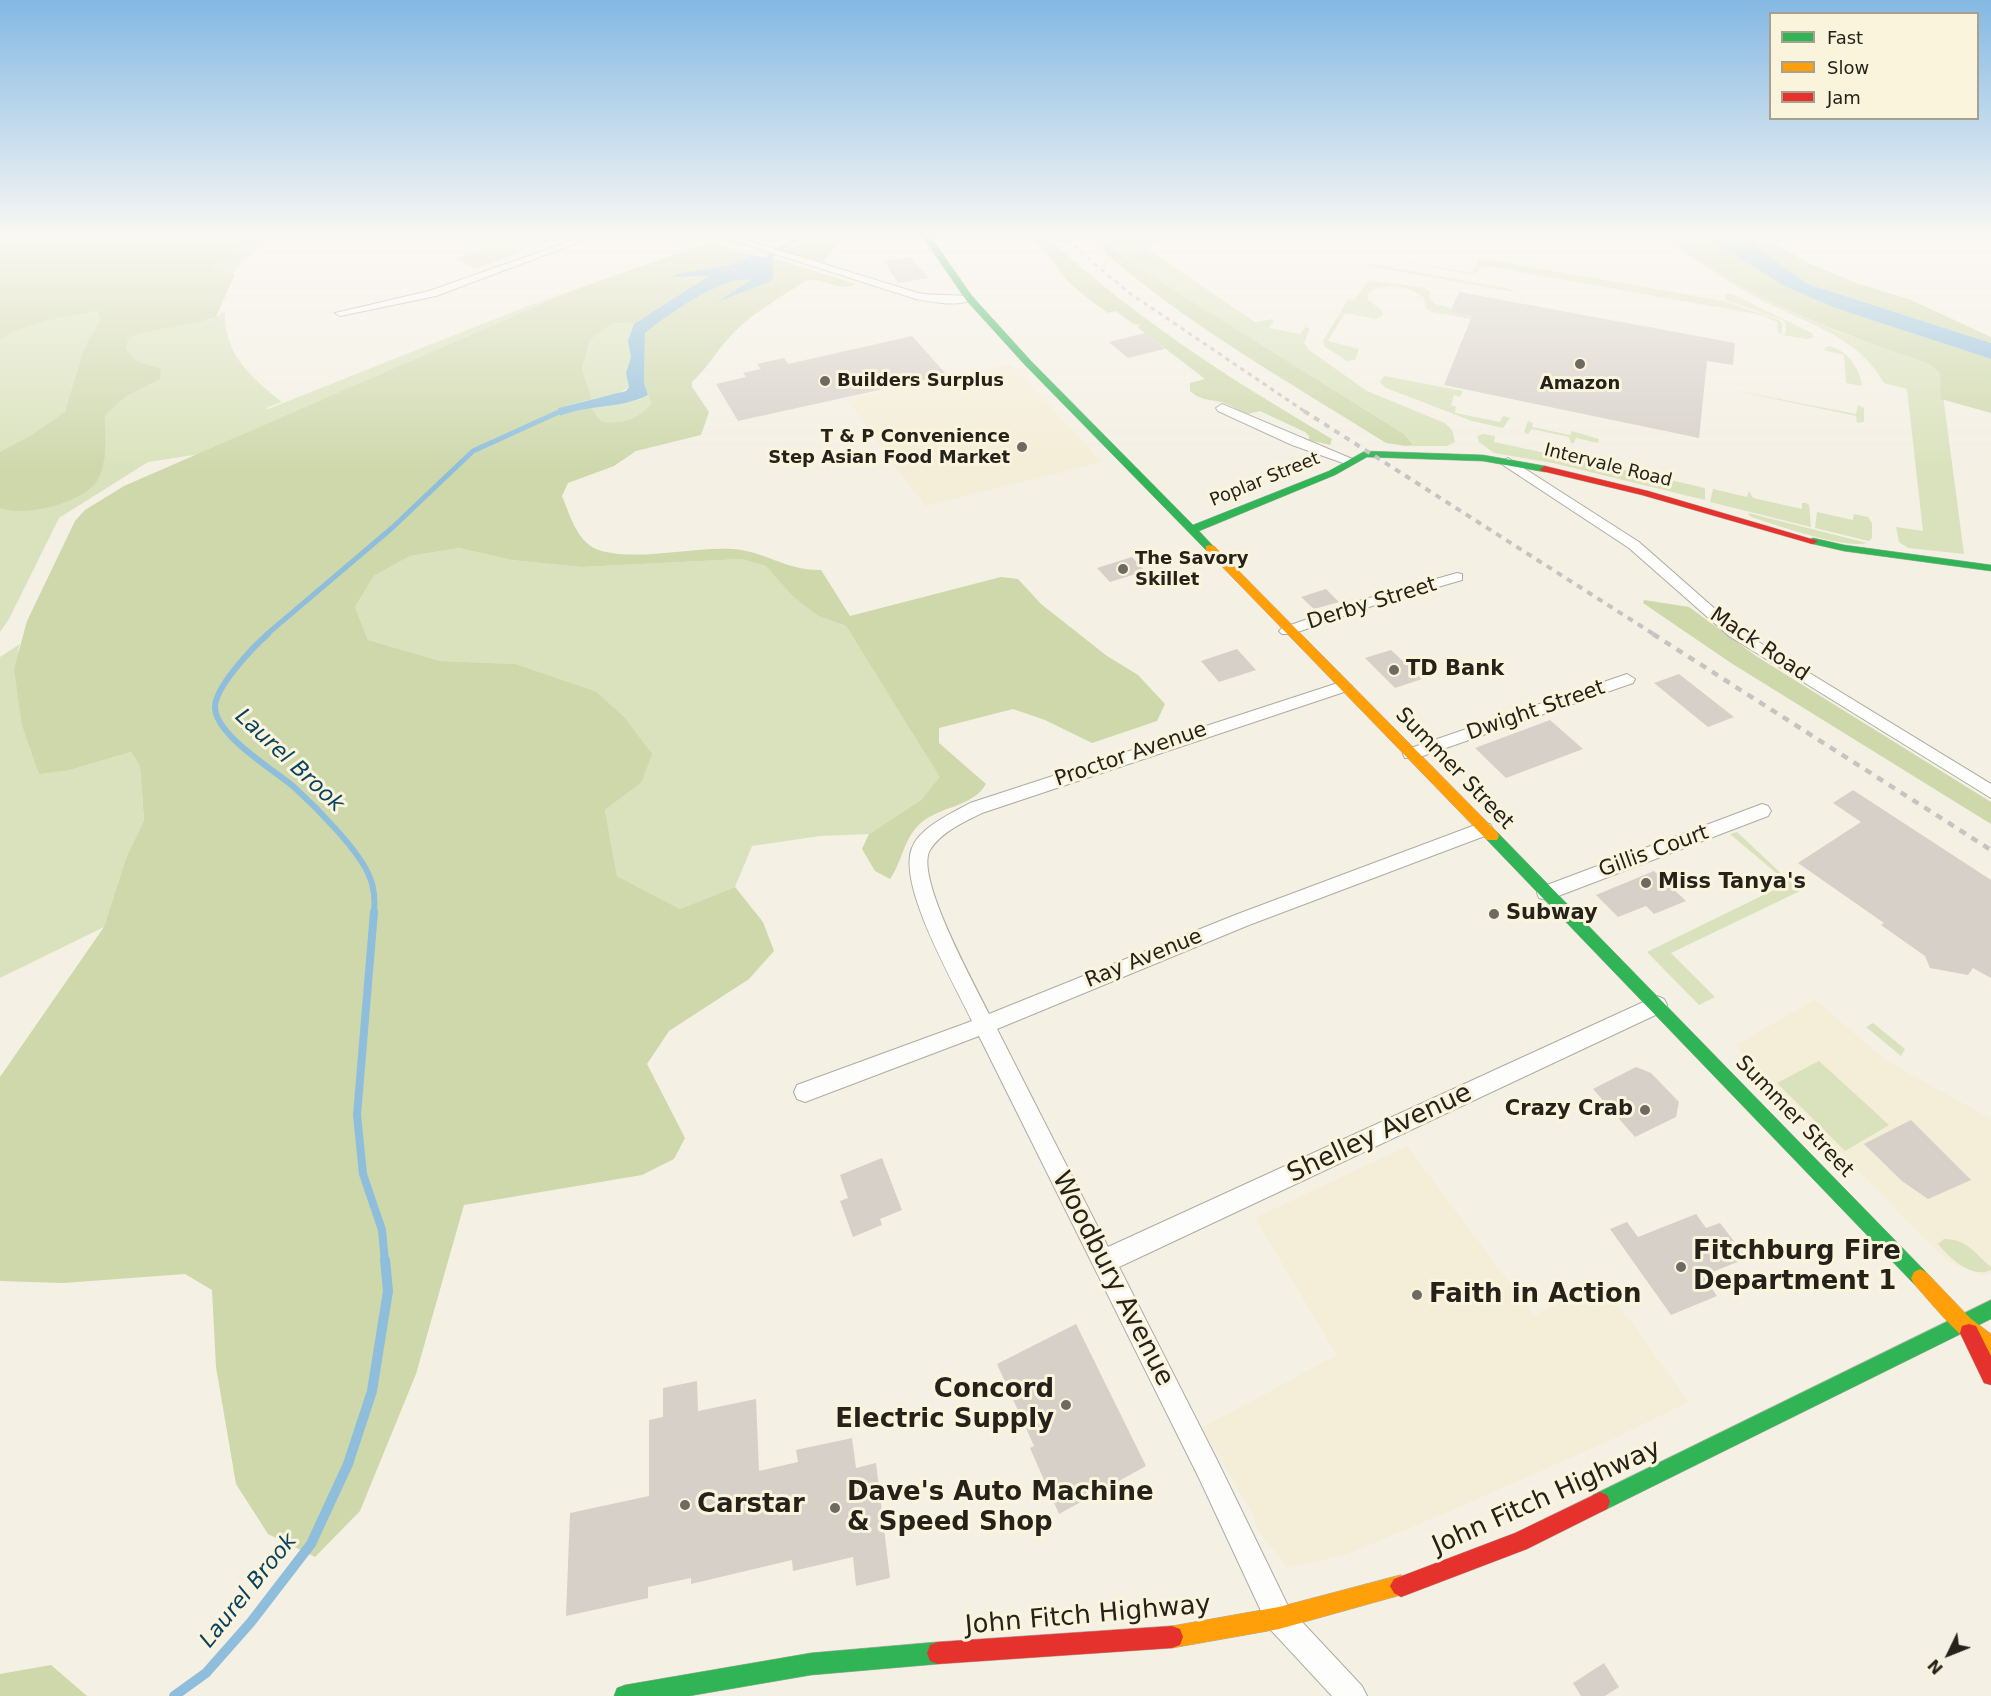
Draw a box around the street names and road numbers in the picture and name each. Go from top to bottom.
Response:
street label: Intervale Road [1542,440,1674,492]
street label: Poplar Street [1207,448,1323,512]
street label: Derby Street [1304,572,1440,636]
street label: Mack Road [1705,603,1813,687]
street label: Dwight Street [1464,676,1608,746]
street label: Summer Street [1390,703,1518,835]
street label: Proctor Avenue [1052,717,1210,793]
street label: Gillis Court [1596,821,1712,883]
street label: Ray Avenue [1082,924,1206,994]
street label: Summer Street [1730,1051,1858,1183]
street label: Shelley Avenue [1283,1078,1477,1190]
street label: Woodbury Avenue [1044,1167,1180,1391]
street label: John Fitch Highway [1428,1434,1666,1562]
street label: John Fitch Highway [964,1590,1212,1642]

